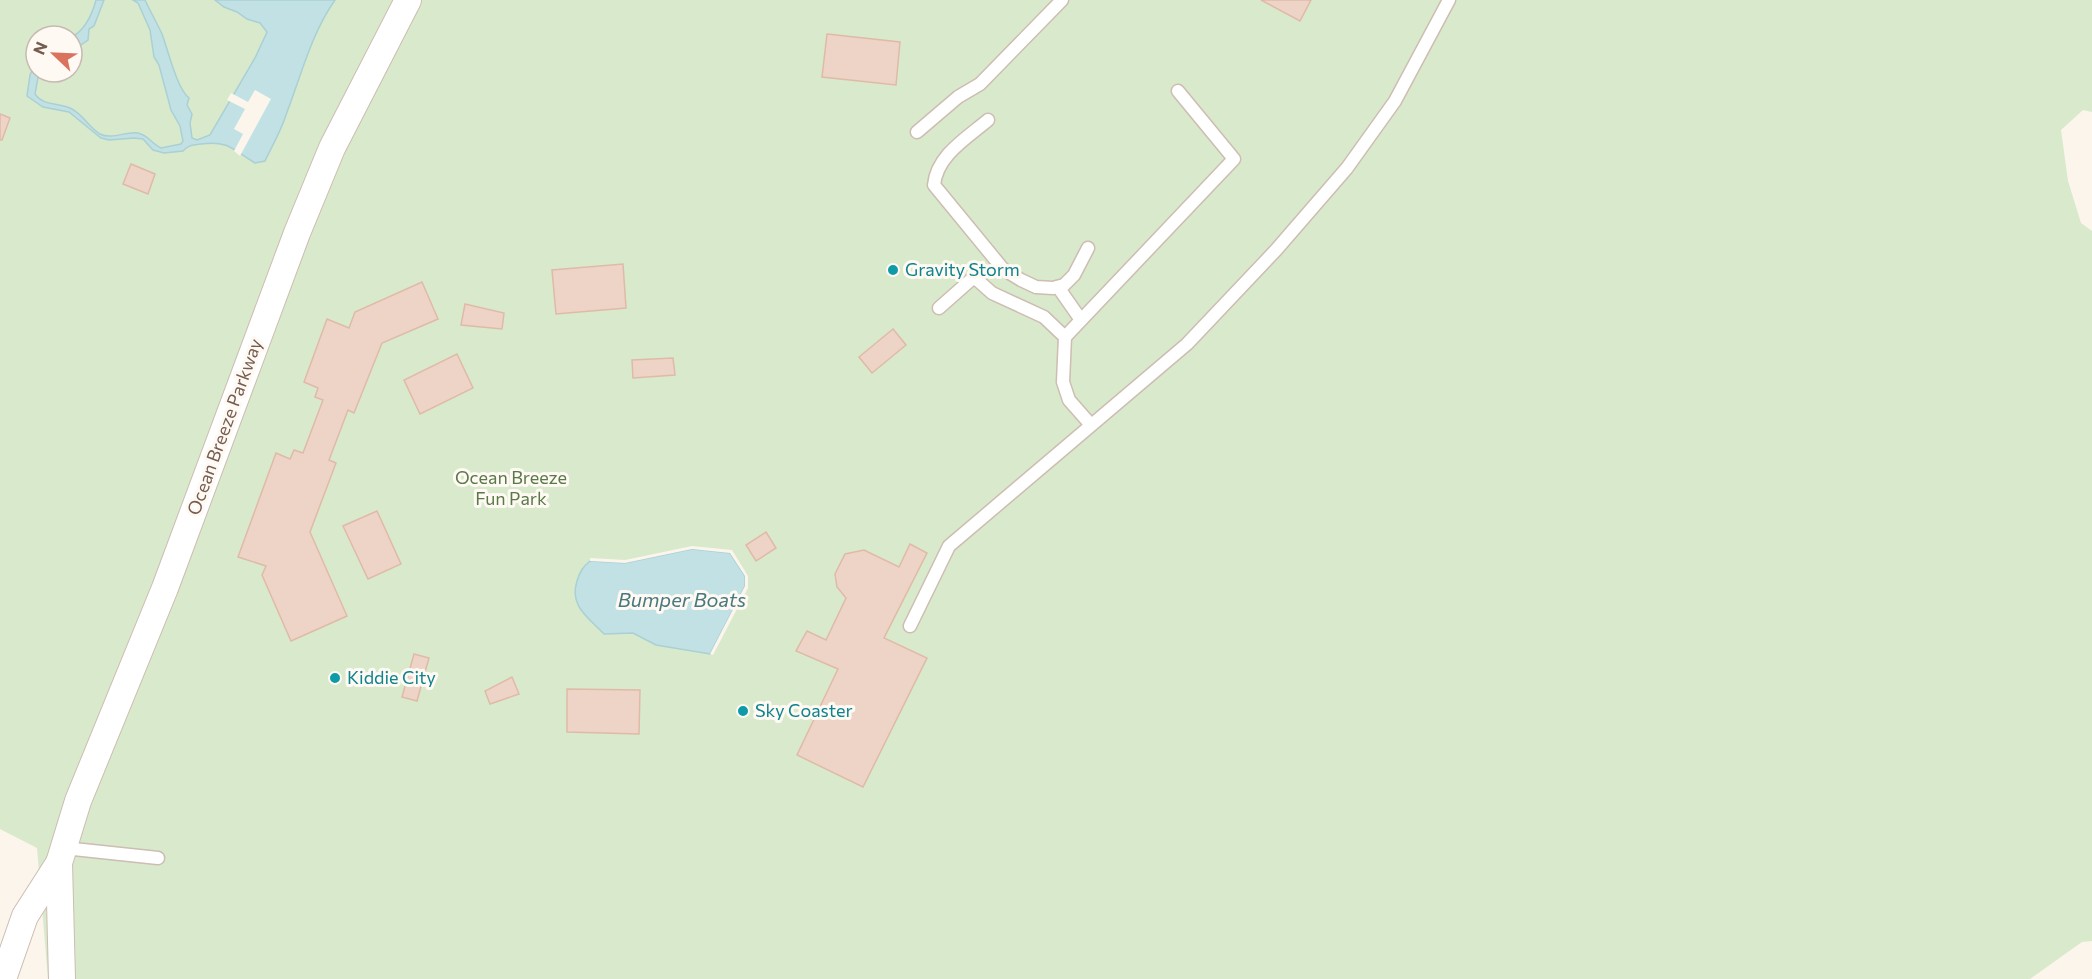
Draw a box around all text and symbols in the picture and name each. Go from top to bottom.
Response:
north arrow [24,24,84,84]
text: N [29,39,51,57]
place label: Gravity Storm [905,258,1020,280]
marker: Gravity Storm [886,263,900,277]
street label: Ocean Breeze Parkway [182,335,266,518]
park label: Ocean Breeze Fun Park [455,466,567,509]
water label: Bumper Boats [618,587,746,611]
place label: Kiddie City [347,666,436,688]
marker: Kiddie City [328,671,342,685]
place label: Sky Coaster [755,699,853,721]
marker: Sky Coaster [736,704,750,718]

